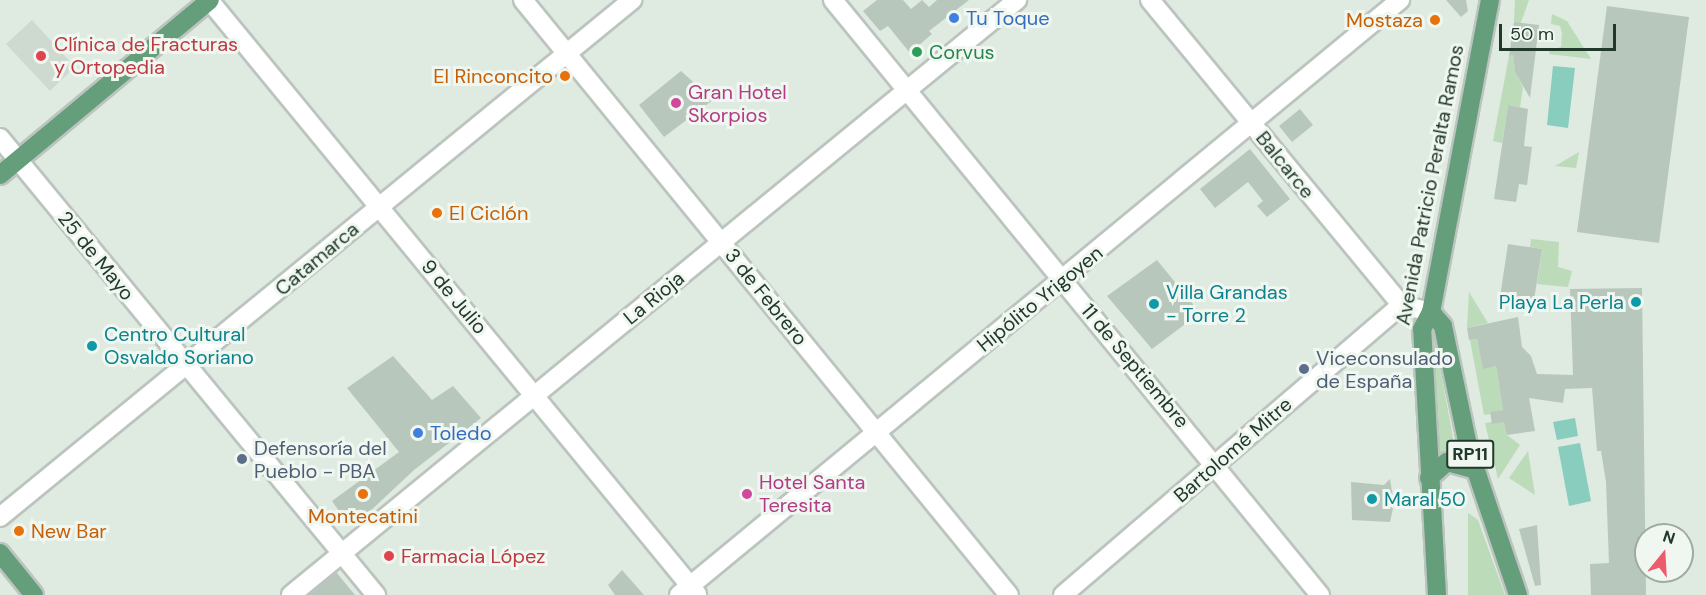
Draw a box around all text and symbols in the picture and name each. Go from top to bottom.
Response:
place label: Tu Toque [966,6,1050,30]
place label: Mostaza [1346,8,1423,32]
marker: Tu Toque [947,11,961,25]
scale bar [1502,12,1619,50]
marker: Mostaza [1428,13,1442,27]
text: 50 m [1510,22,1554,46]
place label: Clínica de Fracturas y Ortopedia [54,33,238,80]
place label: Corvus [929,40,995,64]
street label: Avenida Patricio Peralta Ramos [1391,43,1469,327]
marker: Corvus [910,45,924,59]
marker: Clínica de Fracturas y Ortopedia [32,47,50,65]
place label: El Rinconcito [433,64,553,88]
marker: El Rinconcito [558,69,572,83]
place label: Gran Hotel Skorpios [688,80,787,127]
marker: Gran Hotel Skorpios [669,96,683,110]
street label: Balcarce [1251,127,1319,203]
place label: El Ciclón [449,201,528,225]
marker: El Ciclón [430,206,444,220]
street label: 25 de Mayo [53,207,139,305]
street label: Catamarca [270,217,364,301]
street label: Hipólito Yrigoyen [972,241,1108,357]
street label: 3 de Febrero [720,244,812,350]
street label: 9 de Julio [416,255,492,339]
street label: La Rioja [619,266,689,330]
place label: Villa Grandas - Torre 2 [1166,280,1288,327]
place label: Playa La Perla [1499,290,1624,314]
marker: Playa La Perla [1629,295,1643,309]
marker: Villa Grandas - Torre 2 [1147,297,1161,311]
street label: 11 de Septiembre [1076,299,1194,433]
place label: Centro Cultural Osvaldo Soriano [104,322,254,369]
marker: Centro Cultural Osvaldo Soriano [85,339,99,353]
place label: Viceconsulado de España [1316,346,1453,393]
marker: Viceconsulado de España [1297,362,1311,376]
street label: Bartolomé Mitre [1169,392,1297,508]
place label: Toledo [430,421,491,445]
marker: Toledo [411,426,425,440]
place label: Defensoría del Pueblo - PBA [254,436,387,483]
road number: RP11 [1446,439,1494,469]
marker: Defensoría del Pueblo - PBA [235,452,249,466]
place label: Hotel Santa Teresita [759,470,865,517]
marker: Montecatini [356,487,370,501]
marker: Hotel Santa Teresita [740,487,754,501]
place label: Maral 50 [1384,487,1466,511]
marker: Maral 50 [1365,492,1379,506]
place label: Montecatini [308,504,418,528]
place label: New Bar [31,519,107,543]
north arrow [1634,523,1694,583]
marker: New Bar [12,524,26,538]
text: N [1660,526,1678,549]
place label: Farmacia López [401,544,545,568]
marker: Farmacia López [382,549,396,563]

